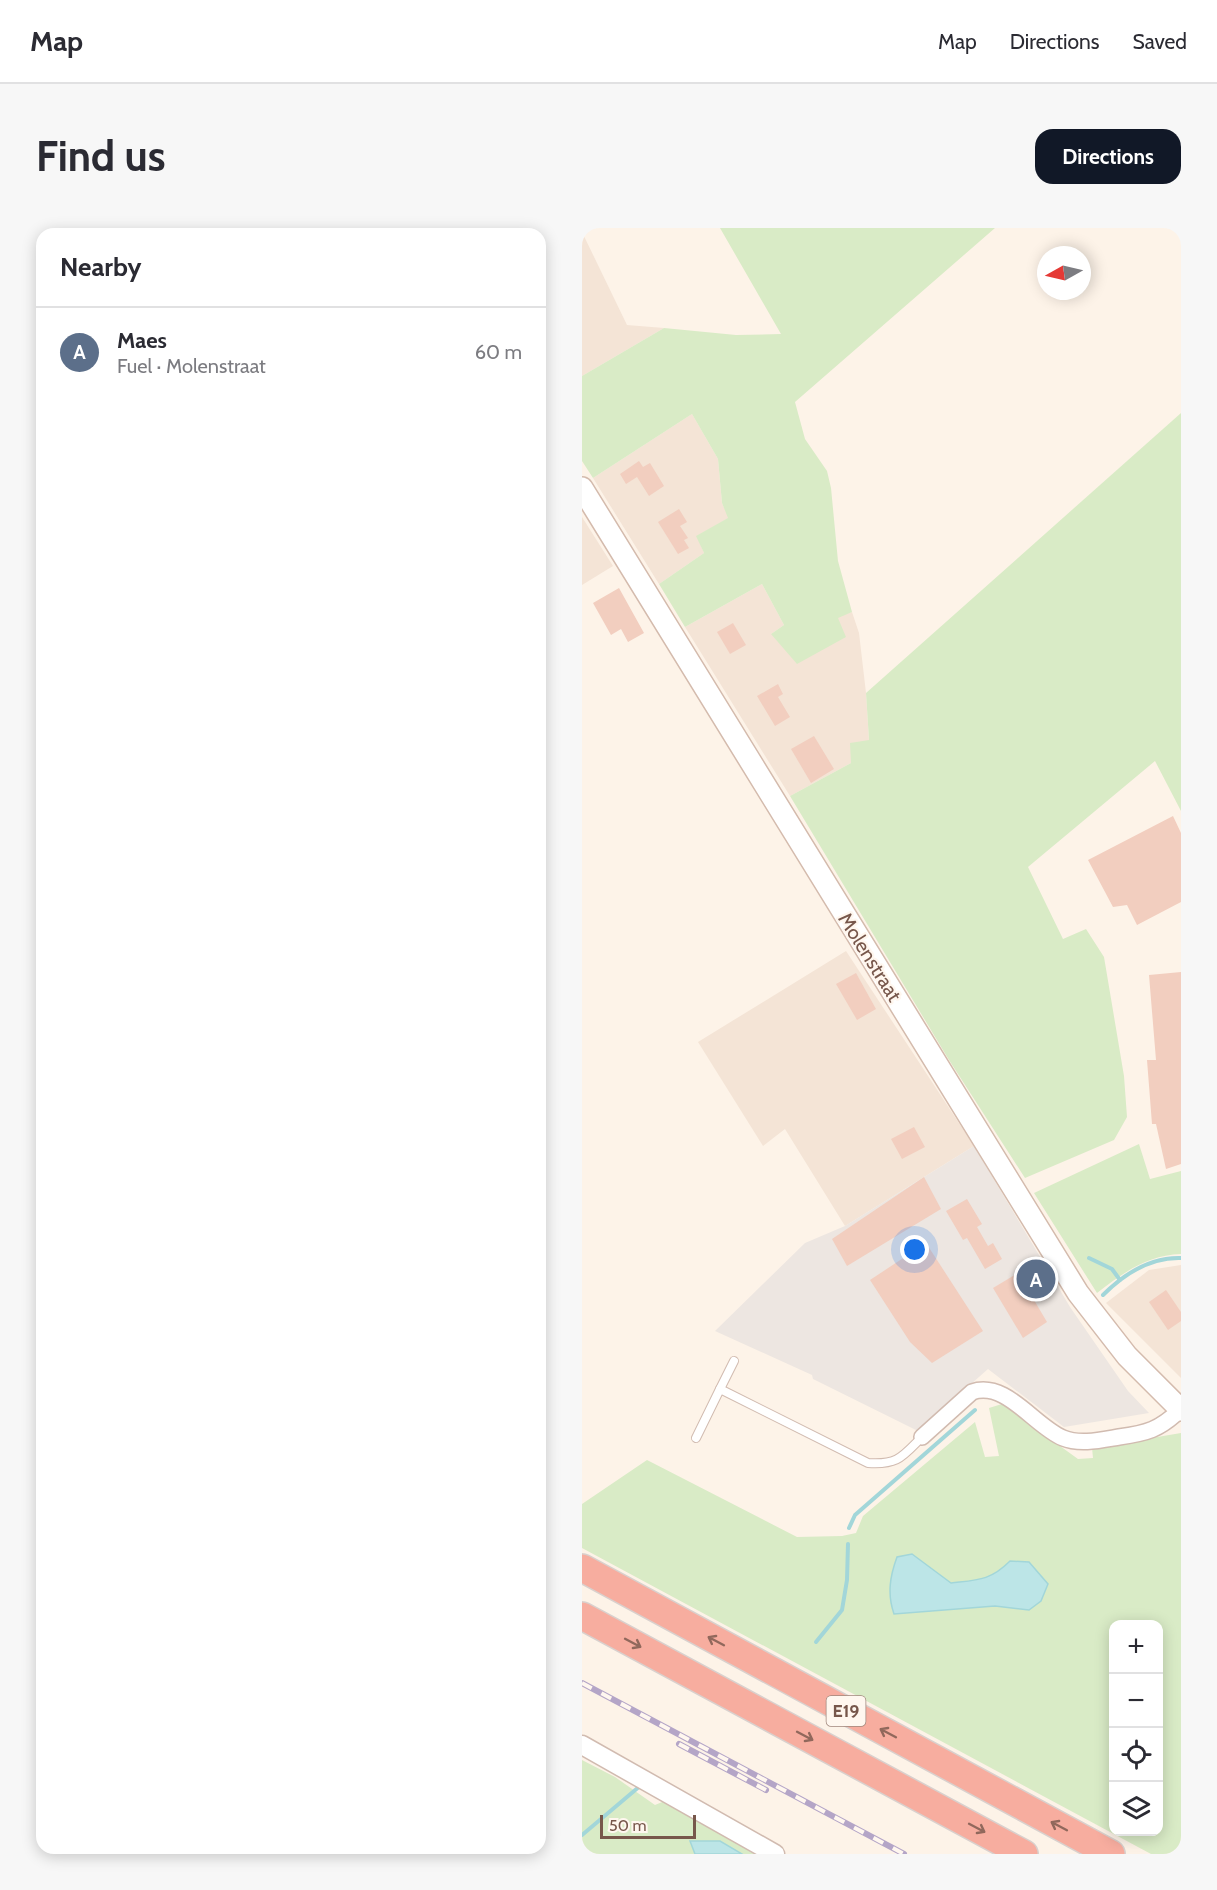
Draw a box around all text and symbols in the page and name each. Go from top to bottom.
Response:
text: Map [30,24,83,58]
text: Map [938,29,977,54]
text: Directions [1010,29,1099,54]
text: Saved [1132,29,1187,54]
button: Directions [1035,129,1181,184]
text: Find us [36,130,165,182]
north arrow [1037,246,1091,300]
text: Nearby [60,251,141,283]
text: Maes [117,327,167,354]
text: A [73,340,86,364]
text: 60 m [475,340,522,364]
text: Fuel · Molenstraat [117,354,266,378]
street label: Molenstraat [833,908,907,1006]
your location [900,1235,929,1264]
pin: A [1016,1256,1056,1302]
map controls [1109,1620,1163,1836]
button: + [1109,1620,1163,1674]
one-way arrow [708,1635,725,1647]
one-way arrow [624,1638,642,1649]
button: − [1109,1674,1163,1728]
road number: E19 [826,1696,866,1726]
one-way arrow [879,1727,897,1739]
button: locate [1109,1728,1163,1782]
one-way arrow [796,1730,813,1742]
button: layers [1109,1782,1163,1836]
scale bar [600,1812,696,1840]
text: 50 m [609,1816,646,1835]
one-way arrow [1051,1820,1068,1832]
one-way arrow [968,1822,985,1834]

